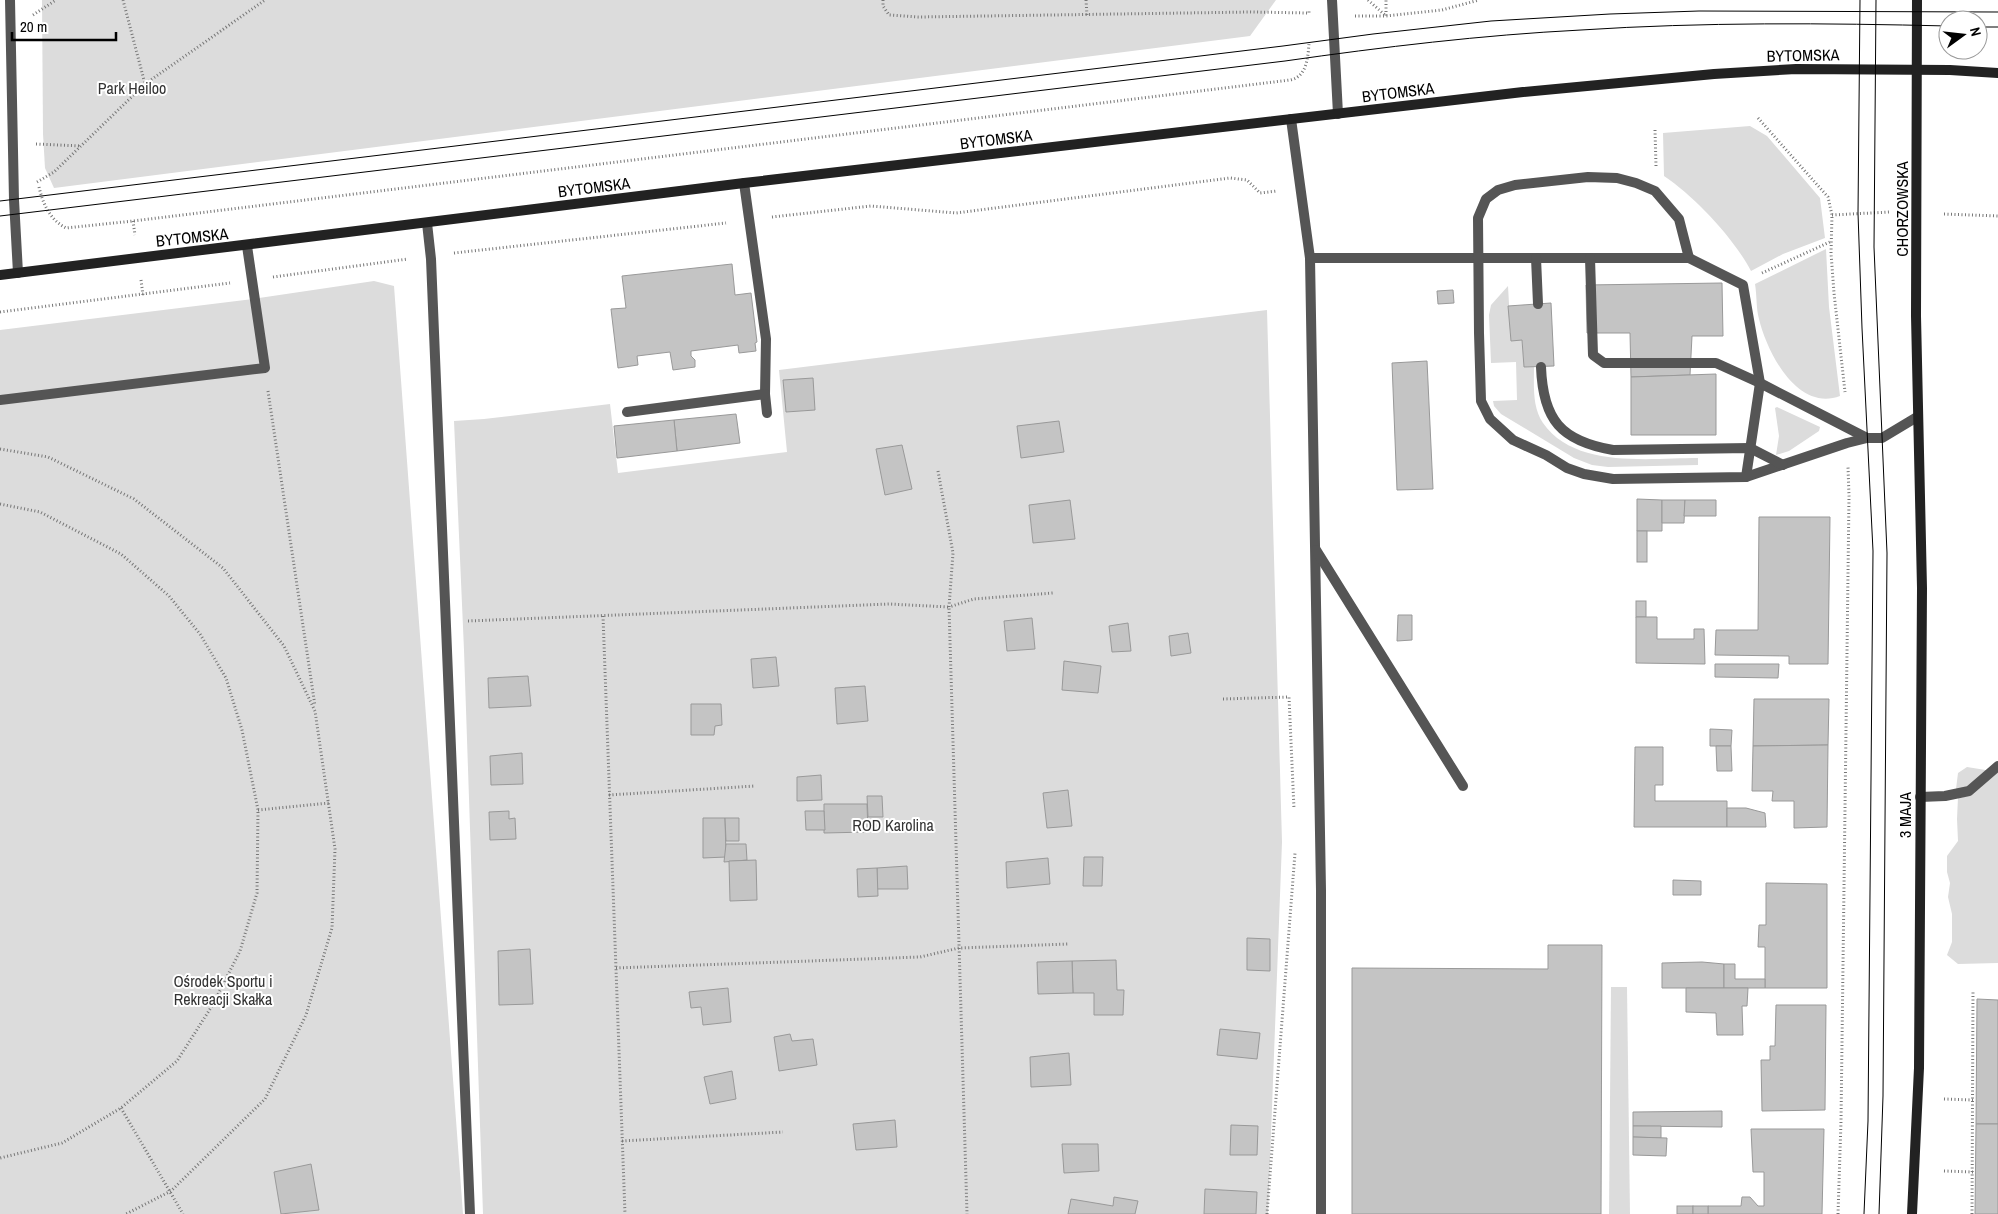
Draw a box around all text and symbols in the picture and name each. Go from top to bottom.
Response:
scale bar [12,10,116,42]
north arrow [1938,10,1988,60]
text: 20 m [20,16,47,37]
text: N [1966,25,1985,38]
street label: BYTOMSKA [1766,43,1840,67]
park label: Park Heiloo [98,77,166,99]
street label: BYTOMSKA [1361,77,1436,107]
street label: BYTOMSKA [959,124,1034,154]
street label: CHORZOWSKA [1891,161,1913,257]
street label: BYTOMSKA [557,172,632,202]
street label: BYTOMSKA [155,222,230,252]
street label: 3 MAJA [1894,792,1916,838]
park label: ROD Karolina [852,814,935,836]
park label: Ośrodek Sportu i Rekreacji Skałka [173,970,273,1010]

